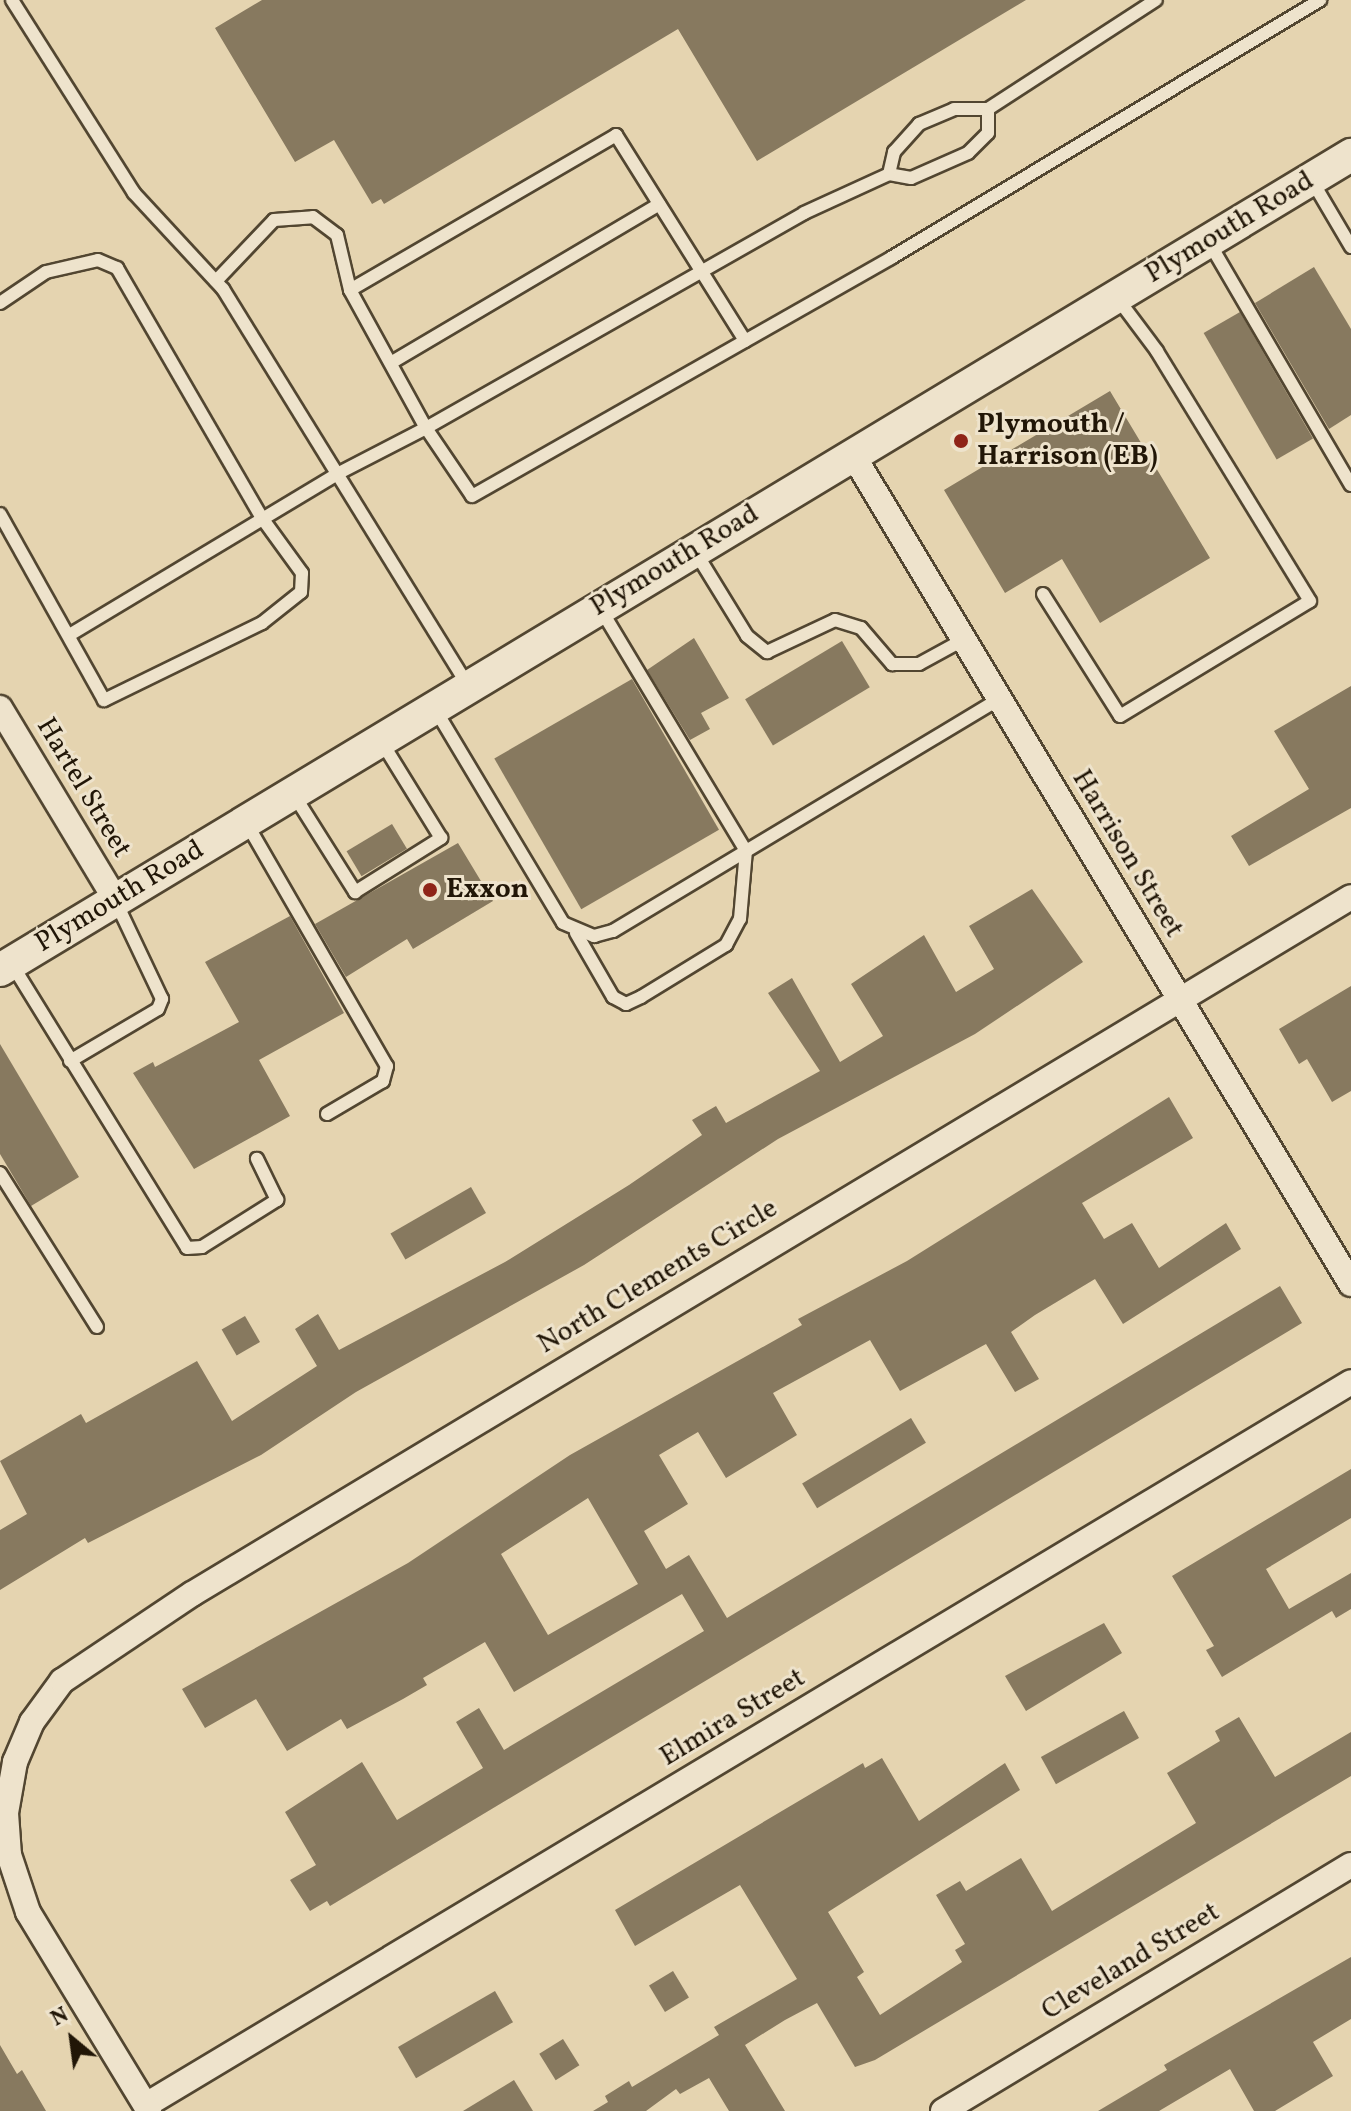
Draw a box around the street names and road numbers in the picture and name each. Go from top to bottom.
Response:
street label: Plymouth Road [1140,165,1320,291]
street label: Plymouth Road [585,498,765,624]
street label: Hartel Street [28,712,138,864]
street label: Harrison Street [1064,764,1190,944]
street label: Plymouth Road [30,834,210,960]
street label: North Clements Circle [532,1192,784,1362]
street label: Elmira Street [654,1662,812,1774]
street label: Cleveland Street [1036,1896,1226,2028]

